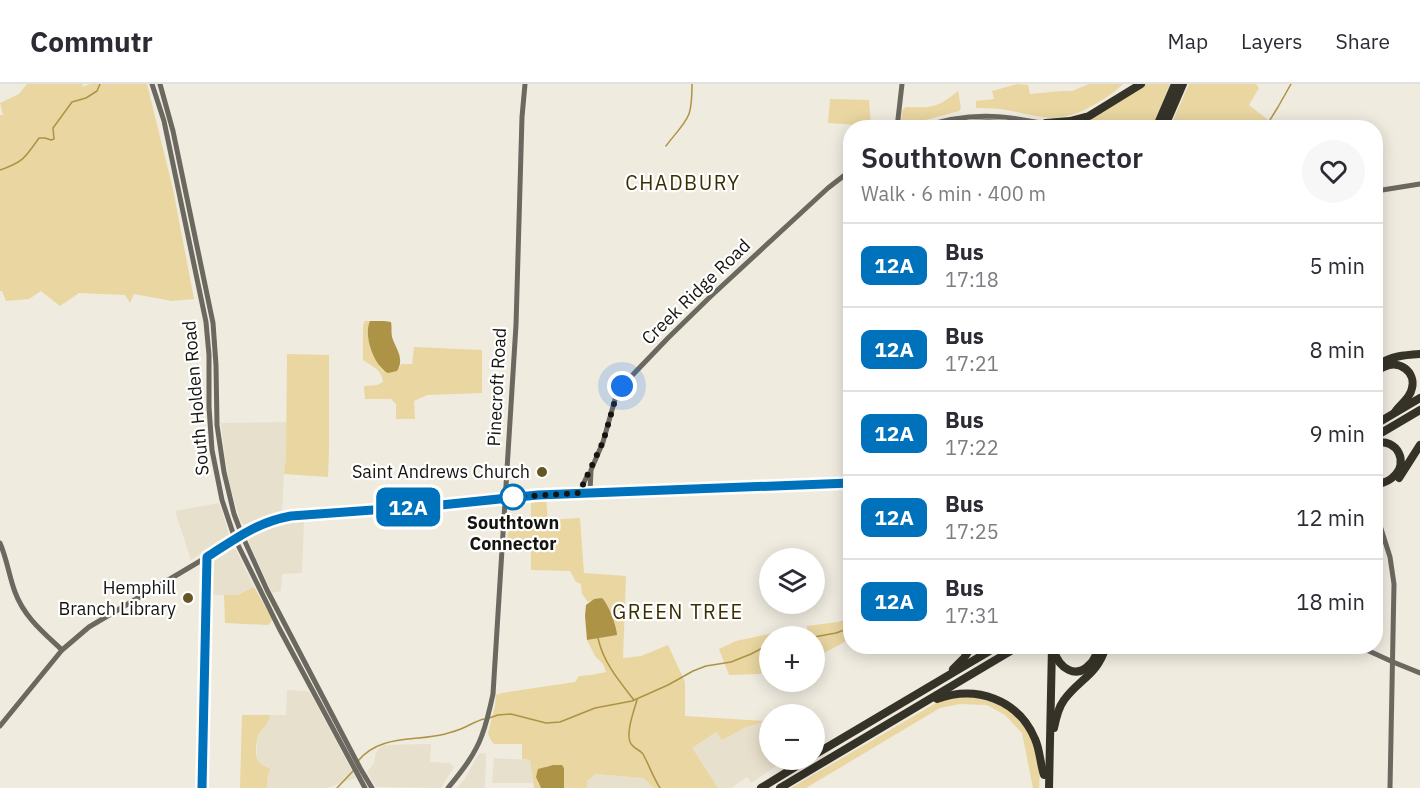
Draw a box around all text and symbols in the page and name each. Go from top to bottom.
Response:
text: Commutr [30,23,153,60]
text: Map [1168,27,1208,55]
text: Layers [1241,27,1303,55]
text: Share [1336,27,1390,55]
text: Southtown Connector [861,139,1143,176]
button: heart [1302,140,1365,203]
district label: CHADBURY [625,169,741,196]
text: Walk · 6 min · 400 m [861,180,1046,207]
street label: Creek Ridge Road [636,234,755,349]
text: Bus [945,237,984,266]
text: 12A [874,251,914,279]
text: 5 min [1309,251,1365,280]
text: 17:18 [945,266,999,293]
street label: South Holden Road [177,320,214,476]
text: Bus [945,321,984,350]
street label: Pinecroft Road [482,327,511,447]
text: 12A [874,335,914,363]
text: 8 min [1309,335,1365,364]
text: 17:21 [945,350,999,377]
your location [607,371,637,401]
text: Bus [945,405,984,434]
text: 12A [874,419,914,447]
text: 9 min [1309,419,1365,448]
text: 17:22 [945,434,999,461]
place label: Saint Andrews Church [352,460,530,483]
marker: Saint Andrews Church [535,465,549,479]
marker: Southtown Connector [500,484,526,510]
line badge: 12A [374,488,442,526]
text: Bus [945,489,984,518]
text: 12A [388,493,428,521]
text: 12A [874,503,914,531]
text: 12 min [1296,503,1365,532]
place label: Southtown Connector [467,511,559,555]
text: 17:25 [945,518,999,545]
map controls [759,548,825,770]
button: layers [759,548,825,614]
text: Bus [945,573,984,602]
place label: Hemphill Branch Library [58,576,176,620]
text: 12A [874,587,914,615]
text: 18 min [1296,587,1365,616]
marker: Hemphill Branch Library [181,591,195,605]
district label: GREEN TREE [612,598,744,625]
text: 17:31 [945,602,999,629]
button: + [759,626,825,692]
button: − [759,704,825,770]

